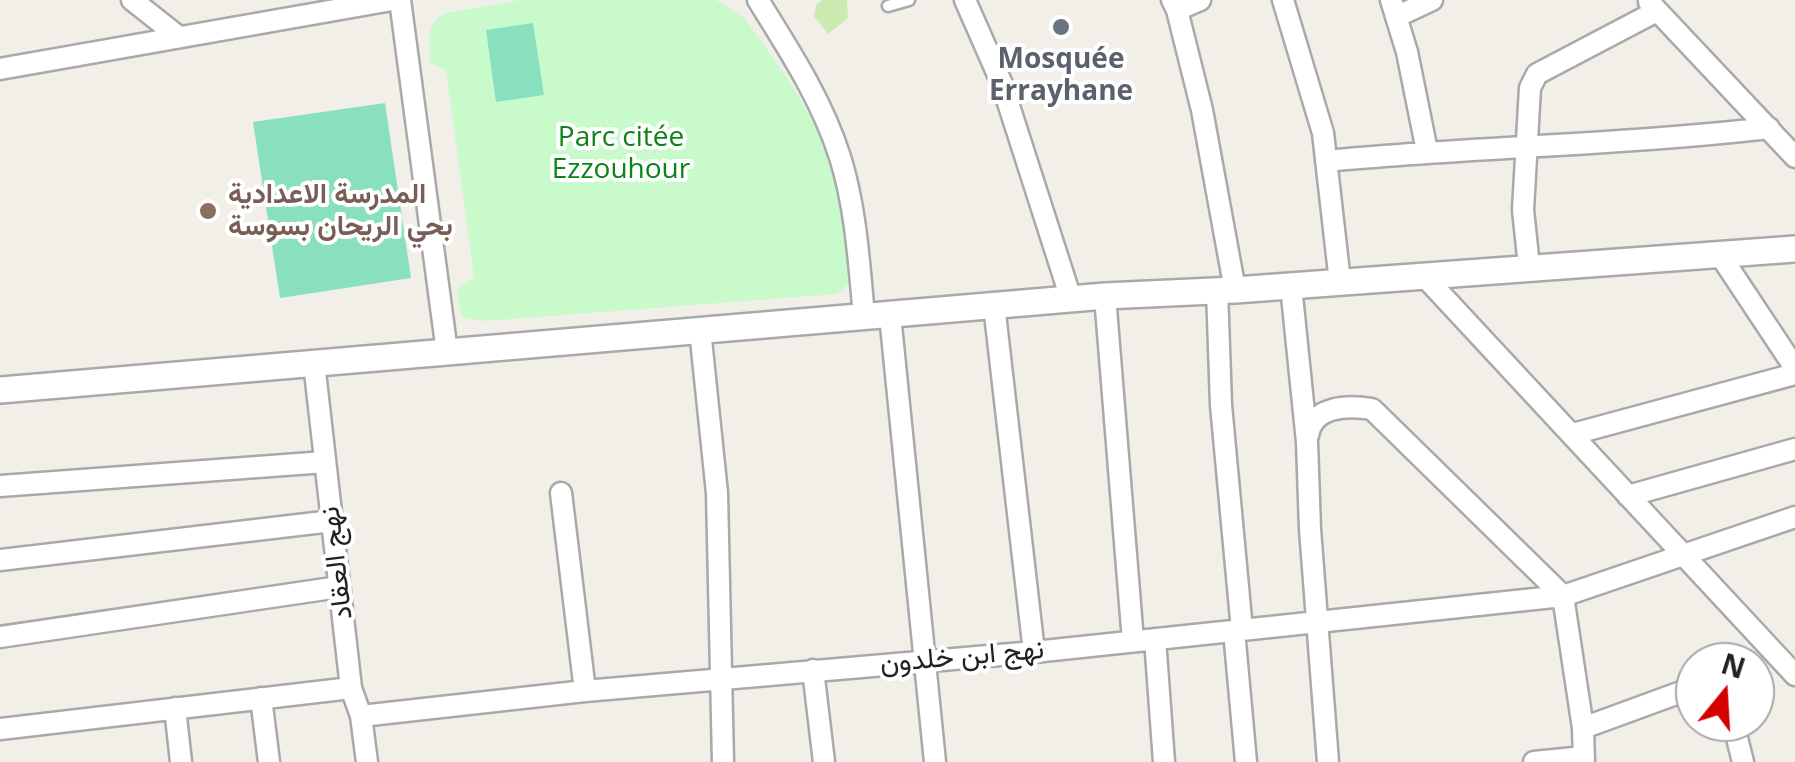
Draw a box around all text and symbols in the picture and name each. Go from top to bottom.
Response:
marker: Mosquée Errayhane [1050,16,1072,38]
place label: Mosquée Errayhane [989,43,1133,109]
park label: Parc citée Ezzouhour [552,121,690,187]
place label: المدرسة الاعدادية بحي الريحان بسوسة [228,178,453,244]
marker: المدرسة الاعدادية بحي الريحان بسوسة [197,200,219,222]
street label: نهج العقاد [313,505,361,621]
street label: نهج ابن خلدون [879,633,1045,681]
north arrow [1675,642,1775,742]
text: N [1717,644,1750,687]

